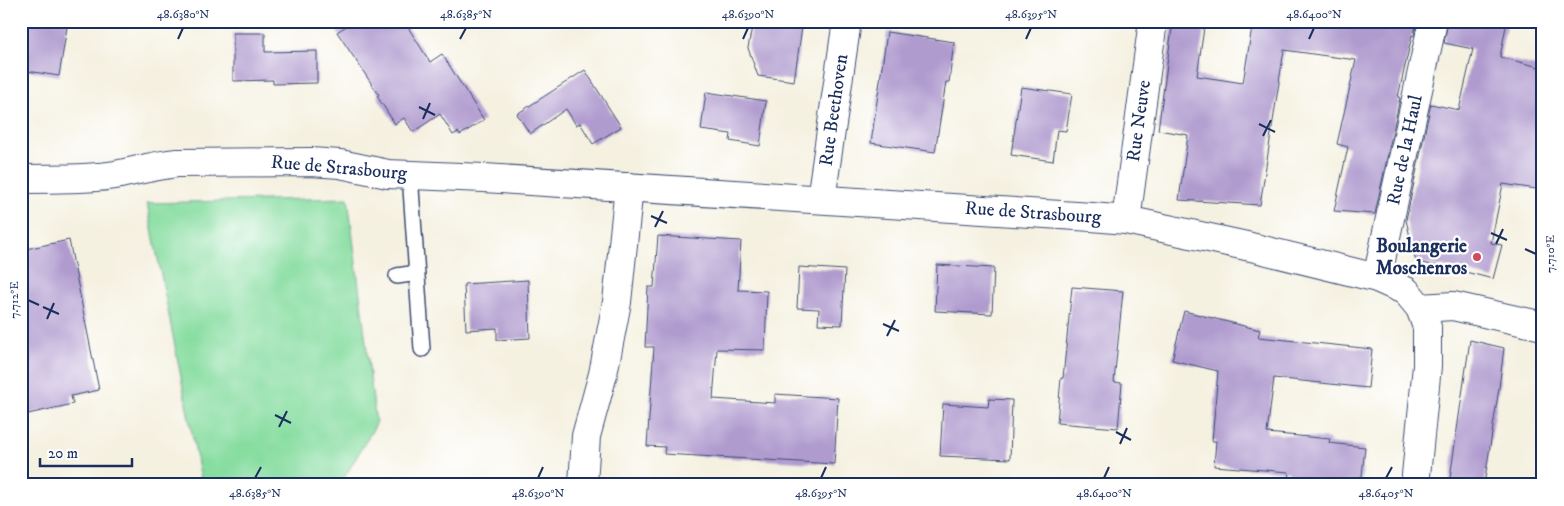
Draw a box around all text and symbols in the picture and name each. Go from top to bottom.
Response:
text: 48.6380°N [157,7,209,22]
text: 48.6385°N [440,7,492,22]
text: 48.6390°N [722,7,774,22]
text: 48.6395°N [1005,7,1057,22]
text: 48.6400°N [1286,7,1342,22]
street label: Rue Beethoven [815,52,853,167]
street label: Rue Neuve [1122,79,1156,163]
street label: Rue de la Haul [1382,93,1428,207]
street label: Rue de Strasbourg [270,151,409,185]
street label: Rue de Strasbourg [964,197,1103,229]
place label: Boulangerie Moschenros [1376,235,1468,280]
text: 7.710°E [1543,235,1558,273]
marker: Boulangerie Moschenros [1471,251,1483,263]
text: 7.712°E [7,281,22,319]
scale bar [40,436,132,468]
text: 20 m [48,444,78,463]
text: 48.6385°N [229,486,281,501]
text: 48.6390°N [512,486,564,501]
text: 48.6395°N [795,486,847,501]
text: 48.6400°N [1076,486,1132,501]
text: 48.6405°N [1358,486,1414,501]

